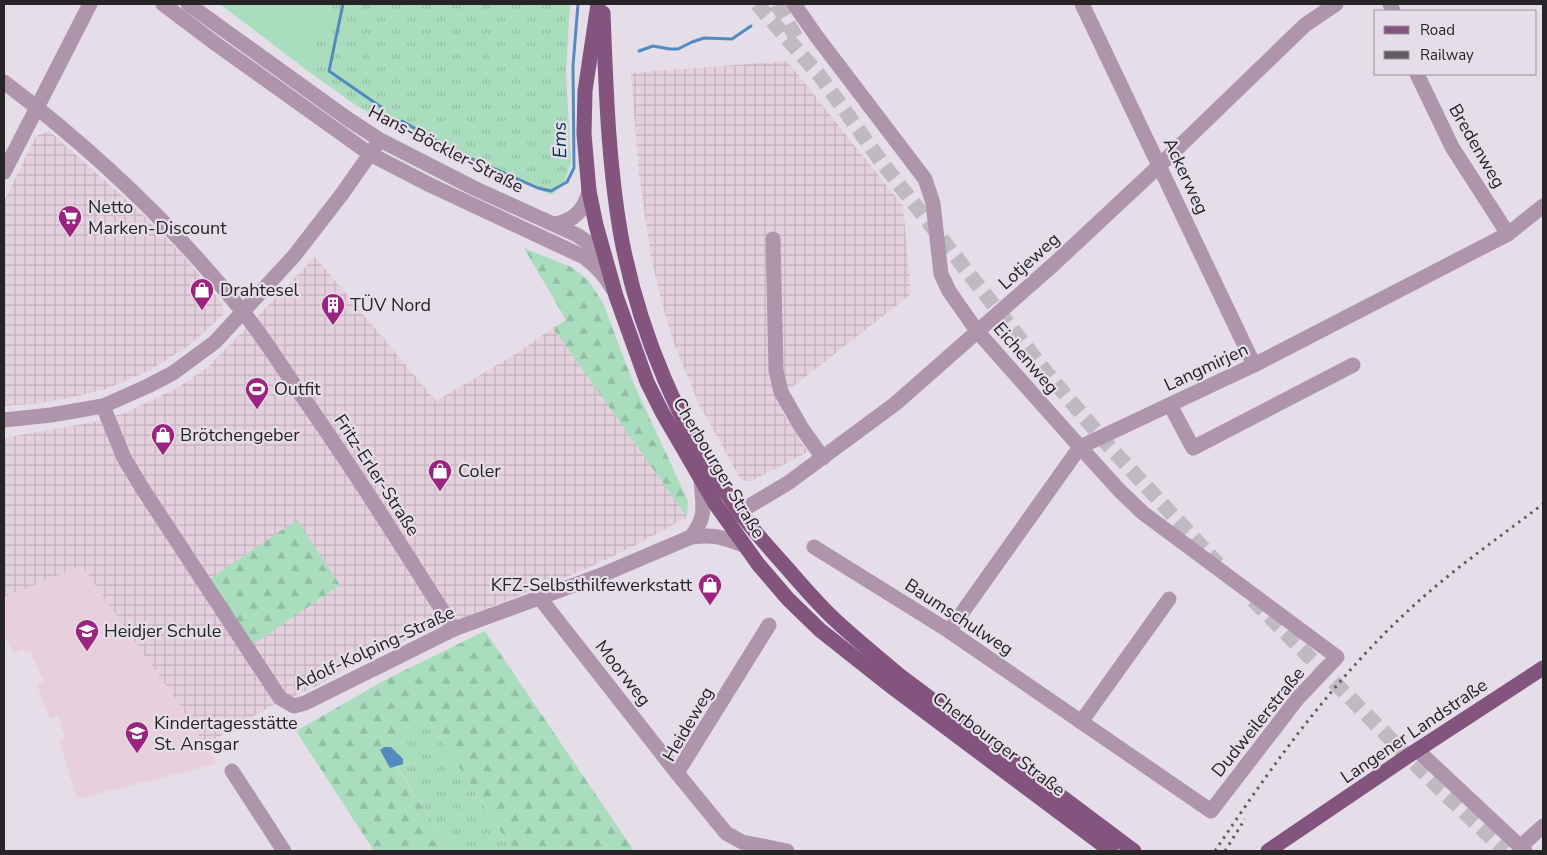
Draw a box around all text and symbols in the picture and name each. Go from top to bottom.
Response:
legend [1374,10,1537,75]
text: Road [1420,20,1455,40]
text: Railway [1420,45,1474,65]
street label: Hans-Böckler-Straße [364,99,528,199]
street label: Bredenweg [1443,100,1511,192]
water label: Ems [547,122,573,158]
street label: Ackerweg [1158,134,1214,218]
place label: Netto Marken-Discount [88,195,227,240]
supermarket icon: Netto Marken-Discount [57,204,83,238]
street label: Lotjeweg [993,227,1065,295]
shop icon: Drahtesel [189,277,215,311]
place label: Drahtesel [220,278,299,302]
building icon: TÜV Nord [320,292,346,326]
place label: TÜV Nord [350,293,431,317]
street label: Eichenweg [988,317,1064,399]
street label: Langmirjen [1160,337,1252,397]
sports icon: Outfit [244,376,270,410]
place label: Outfit [274,377,321,401]
street label: Cherbourger Straße [667,393,771,543]
street label: Fritz-Erler-Straße [329,409,425,541]
shop icon: Brötchengeber [150,422,176,456]
place label: Brötchengeber [180,423,300,447]
shop icon: Coler [427,458,453,492]
place label: Coler [458,459,501,483]
shop icon: KFZ-Selbsthilfewerkstatt [697,572,723,606]
place label: KFZ-Selbsthilfewerkstatt [491,573,693,597]
street label: Baumschulweg [900,573,1018,661]
street label: Adolf-Kolping-Straße [290,600,458,696]
school or university icon: Heidjer Schule [74,618,100,652]
place label: Heidjer Schule [104,619,221,643]
street label: Moorweg [590,635,656,711]
street label: Dudweilerstraße [1206,662,1310,782]
street label: Langener Landstraße [1336,673,1492,789]
street label: Heideweg [657,682,719,766]
street label: Cherbourger Straße [928,686,1070,802]
place label: Kindertagesstätte St. Ansgar [154,711,298,756]
school or university icon: Kindertagesstätte St. Ansgar [124,720,150,754]

